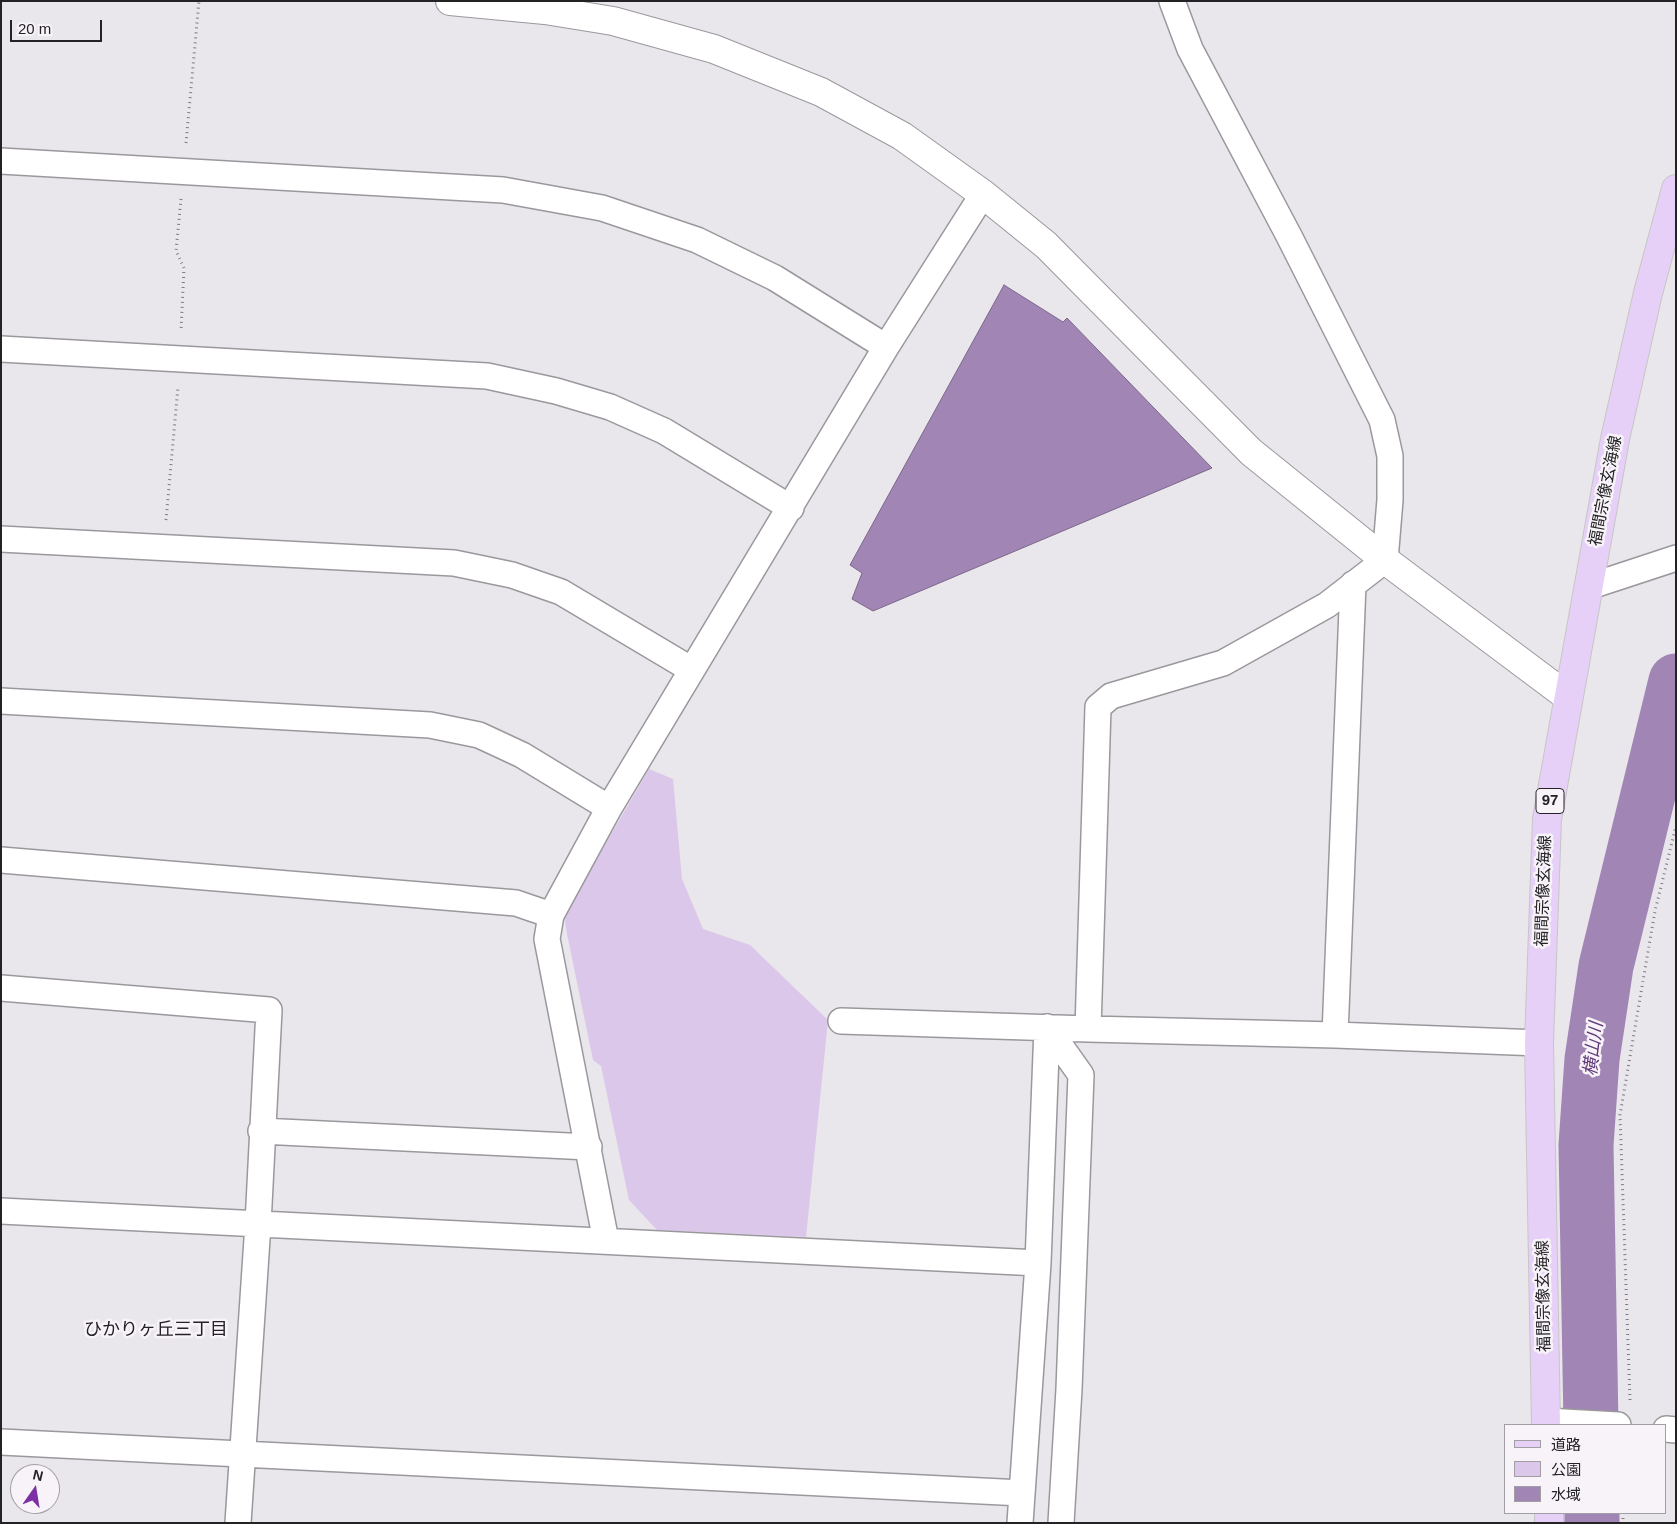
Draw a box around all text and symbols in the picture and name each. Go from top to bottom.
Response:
scale bar [12,10,105,42]
text: 20 m [18,20,51,37]
street label: 福間宗像玄海線 [1586,434,1626,548]
road number: 97 [1536,788,1564,814]
street label: 福間宗像玄海線 [1532,835,1556,947]
water label: 横山川 [1580,1021,1608,1077]
street label: 福間宗像玄海線 [1533,1240,1555,1352]
district label: ひかりヶ丘三丁目 [84,1319,228,1341]
legend [1504,1424,1667,1514]
text: 道路 [1551,1436,1581,1453]
text: 公園 [1551,1461,1581,1478]
north arrow [10,1464,60,1514]
text: N [31,1466,45,1484]
text: 水域 [1551,1486,1581,1503]

